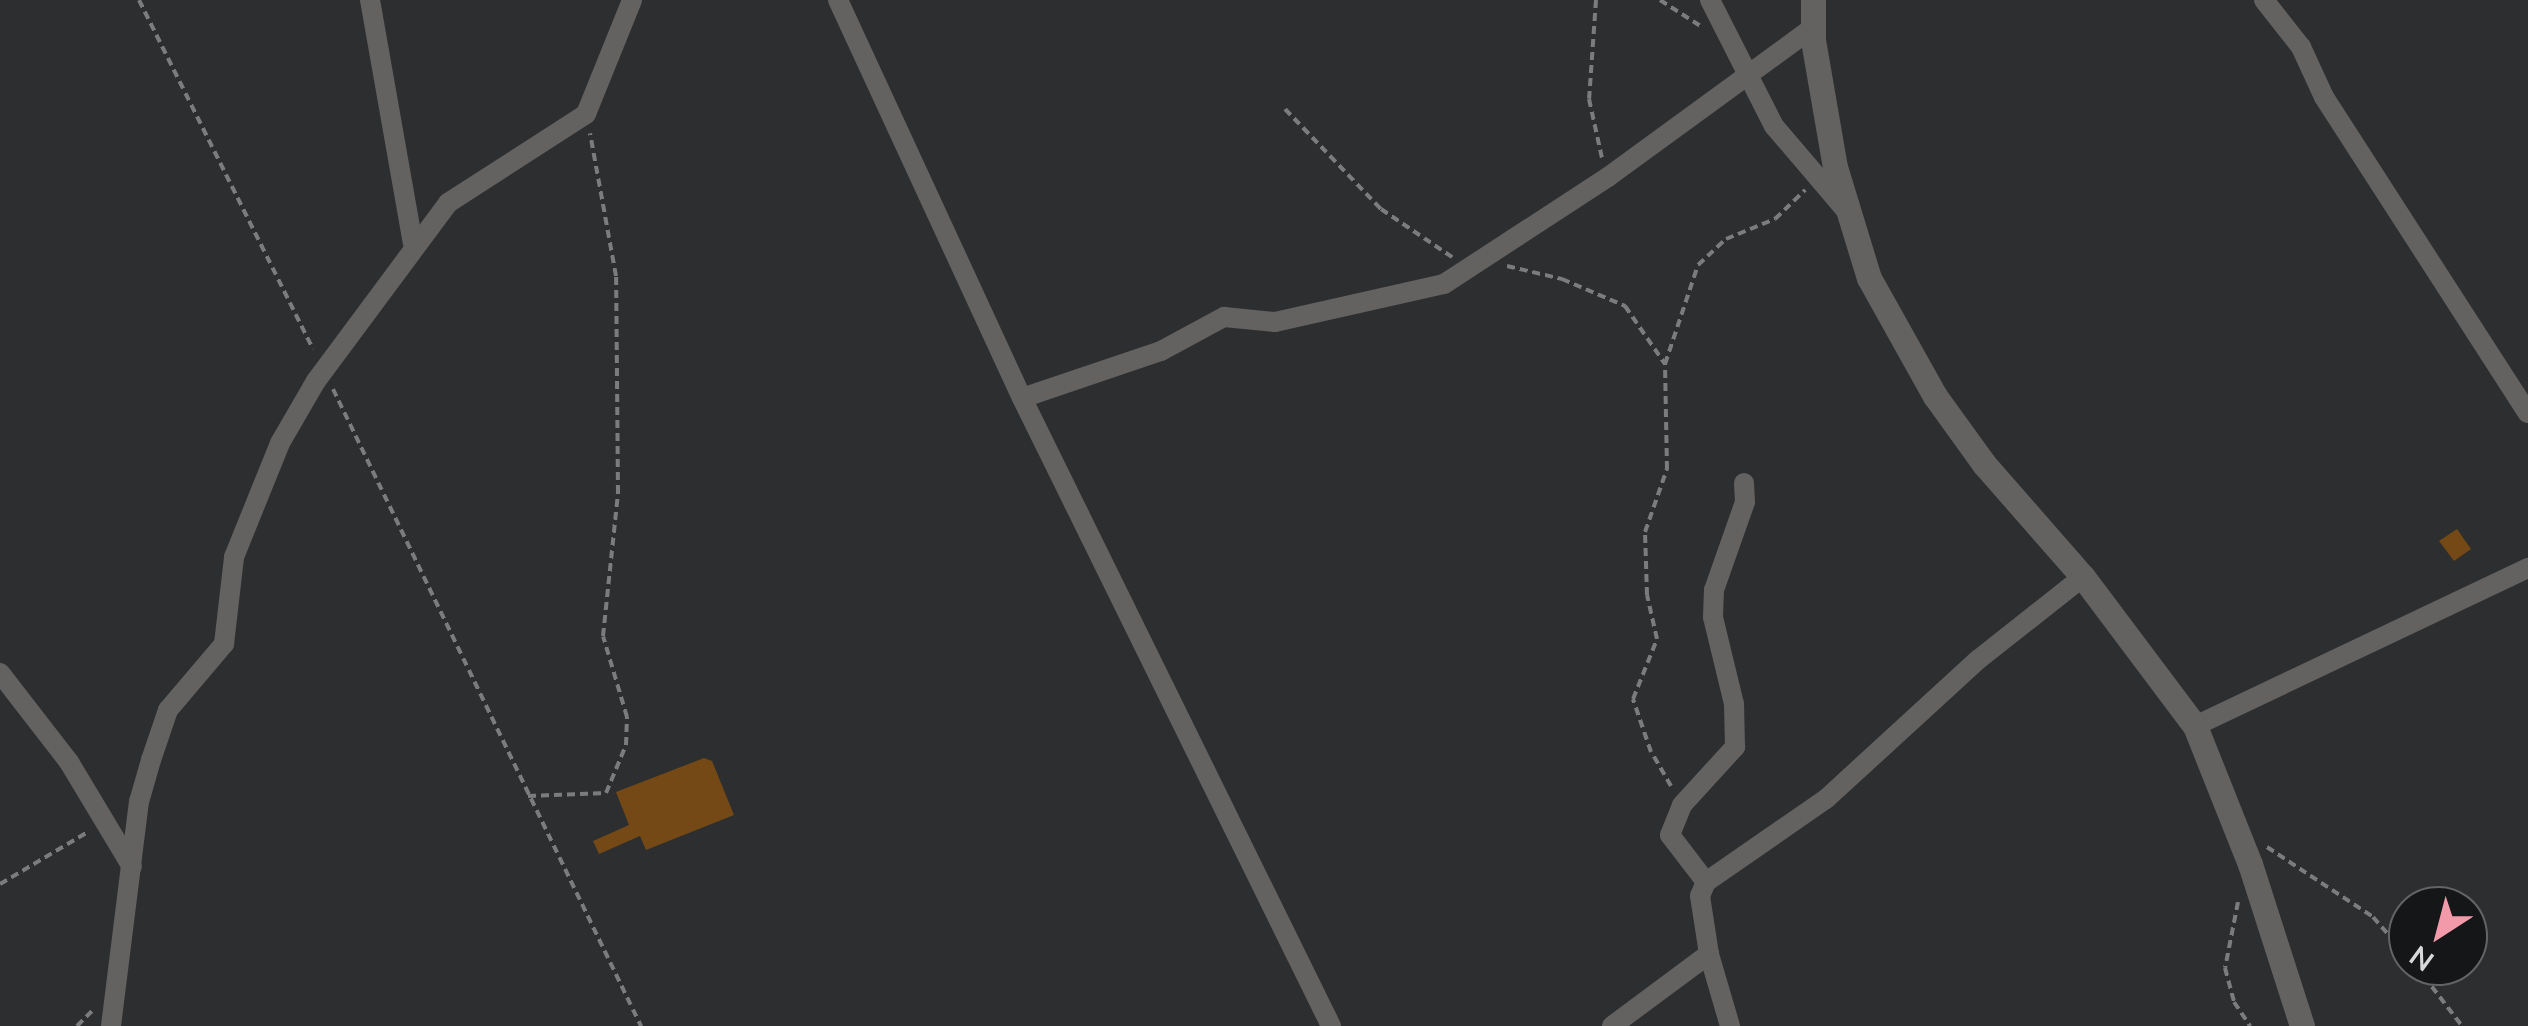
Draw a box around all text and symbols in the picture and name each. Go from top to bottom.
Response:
north arrow [2388,886,2488,986]
text: N [2402,939,2440,979]

